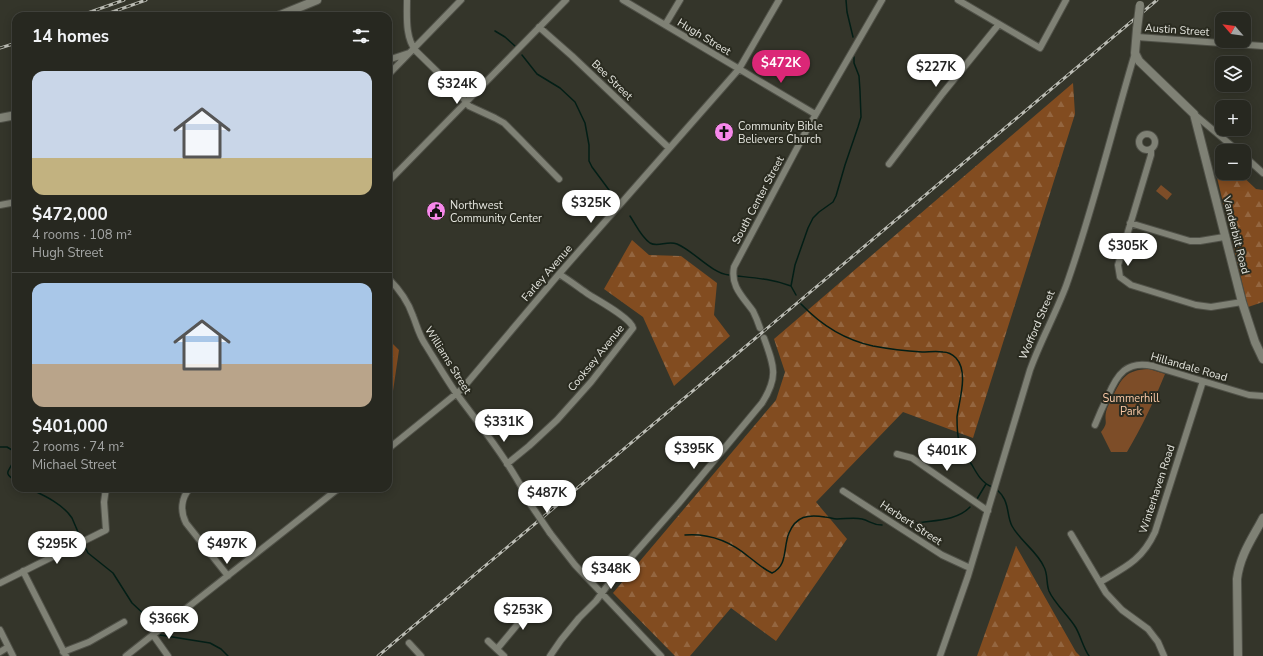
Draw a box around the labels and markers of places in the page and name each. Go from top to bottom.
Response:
pin: $472K [753,50,809,84]
pin: $227K [908,54,964,88]
pin: $324K [429,71,485,105]
place label: Community Bible Believers Church [738,119,823,147]
church icon: Community Bible Believers Church [713,121,735,143]
pin: $325K [563,190,619,224]
place label: Northwest Community Center [450,198,542,226]
public building icon: Northwest Community Center [425,200,447,222]
pin: $305K [1100,233,1156,267]
pin: $331K [476,409,532,443]
pin: $395K [666,436,722,470]
pin: $401K [919,438,975,472]
pin: $487K [519,480,575,514]
pin: $295K [29,531,85,565]
pin: $497K [199,531,255,565]
pin: $348K [583,556,639,590]
pin: $253K [495,597,551,631]
pin: $366K [141,606,197,640]

